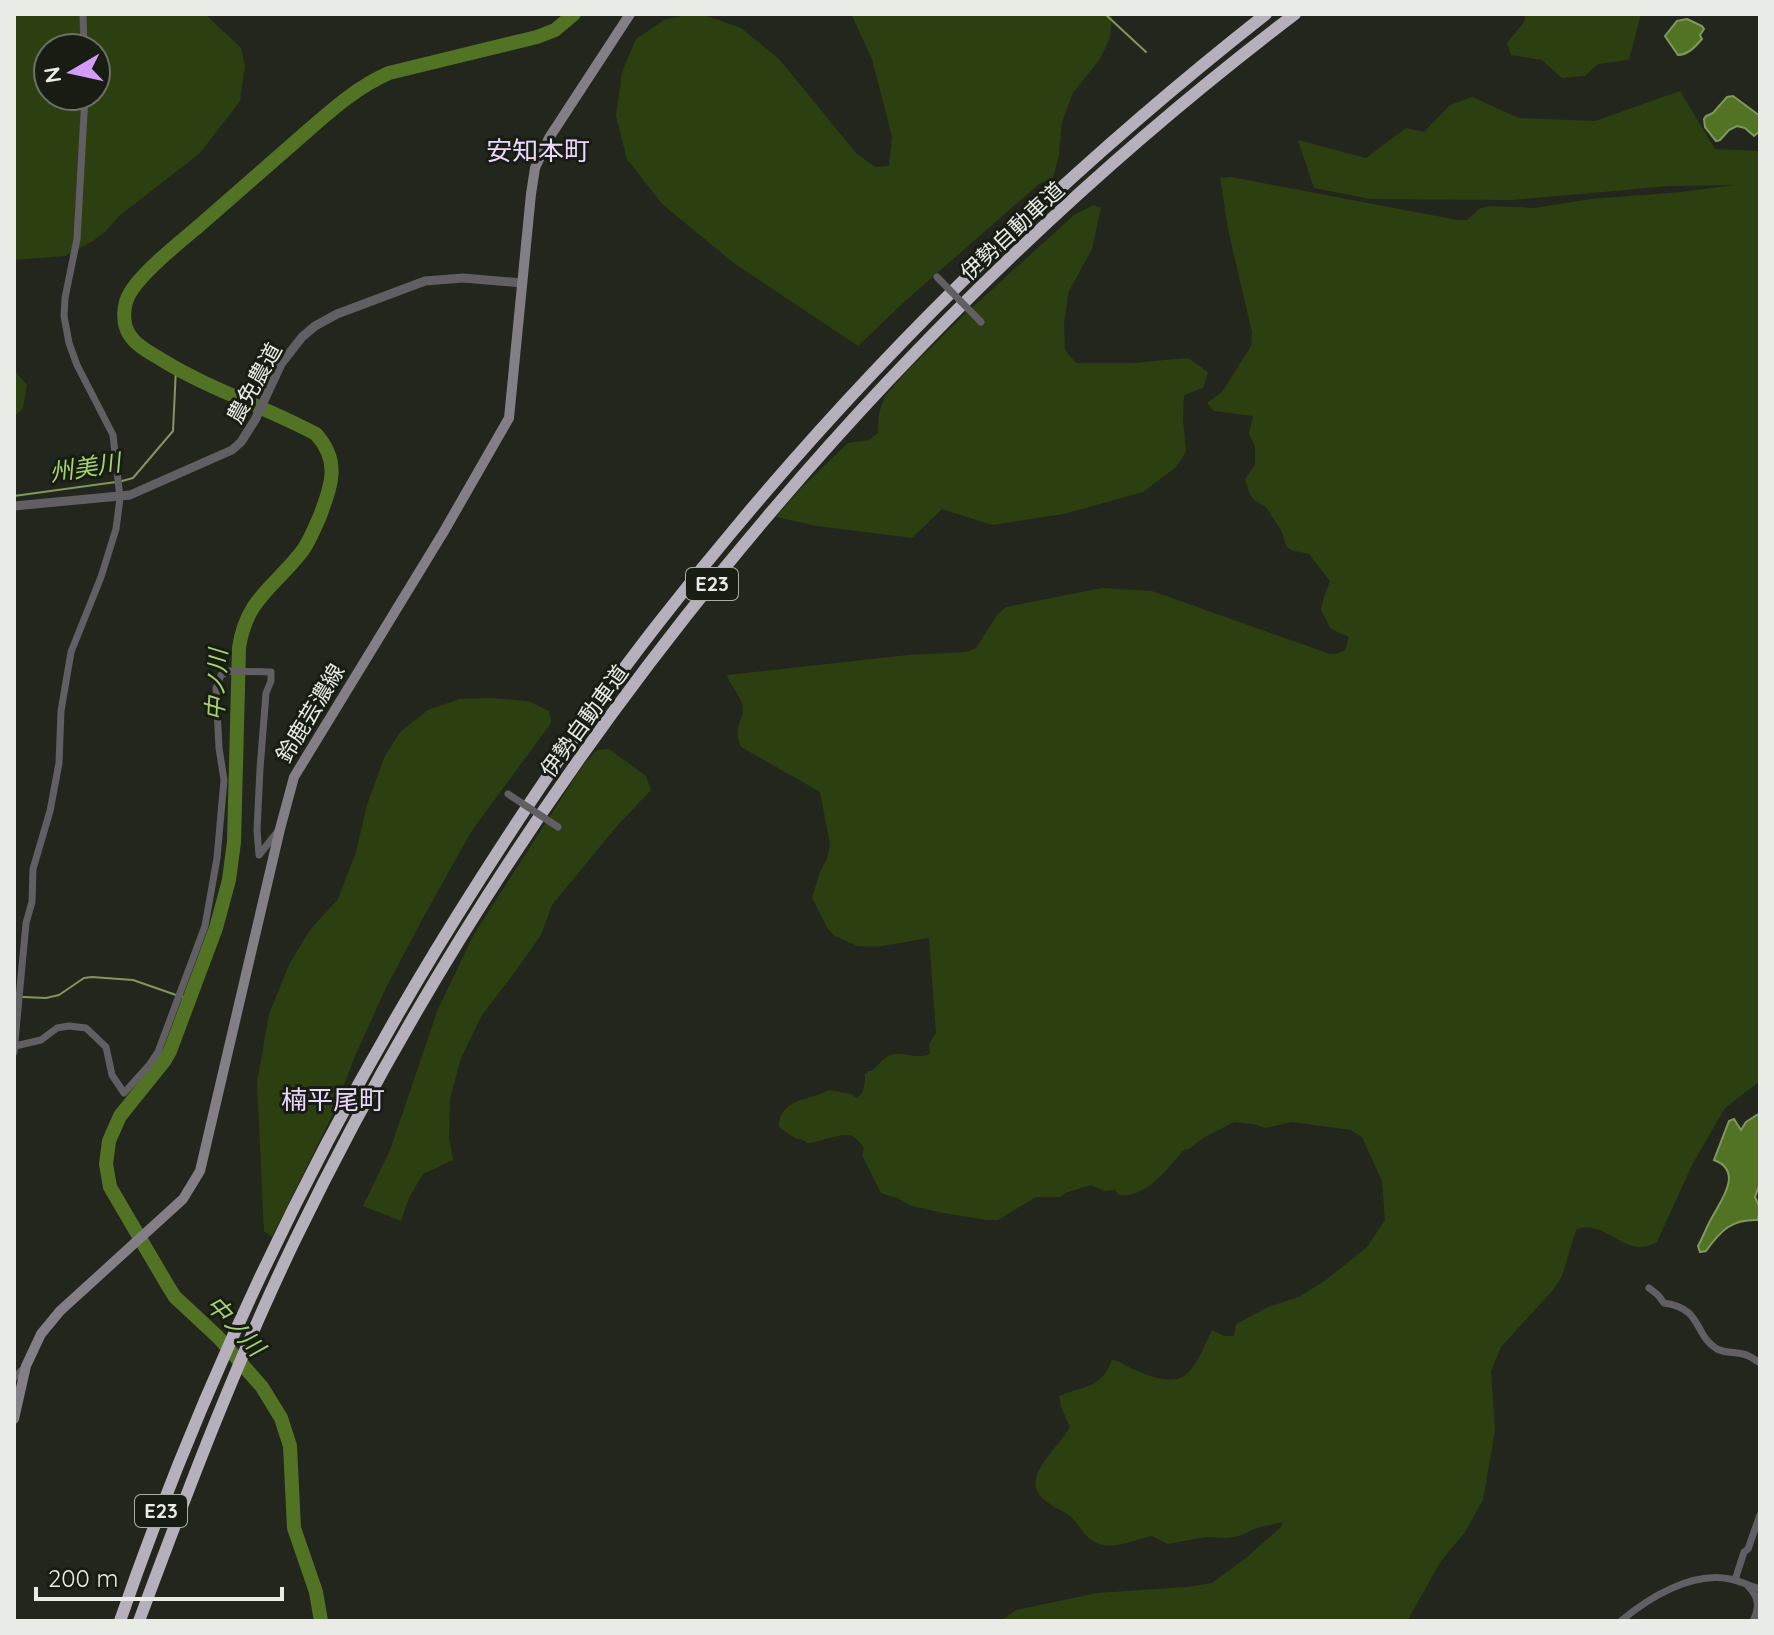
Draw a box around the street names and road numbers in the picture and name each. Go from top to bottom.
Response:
street label: 伊勢自動車道 [954,176,1070,286]
street label: 農免農道 [220,338,288,428]
road number: E23 [686,568,738,600]
street label: 鈴鹿芸濃線 [270,659,350,767]
street label: 伊勢自動車道 [534,659,634,783]
road number: E23 [135,1495,187,1527]

